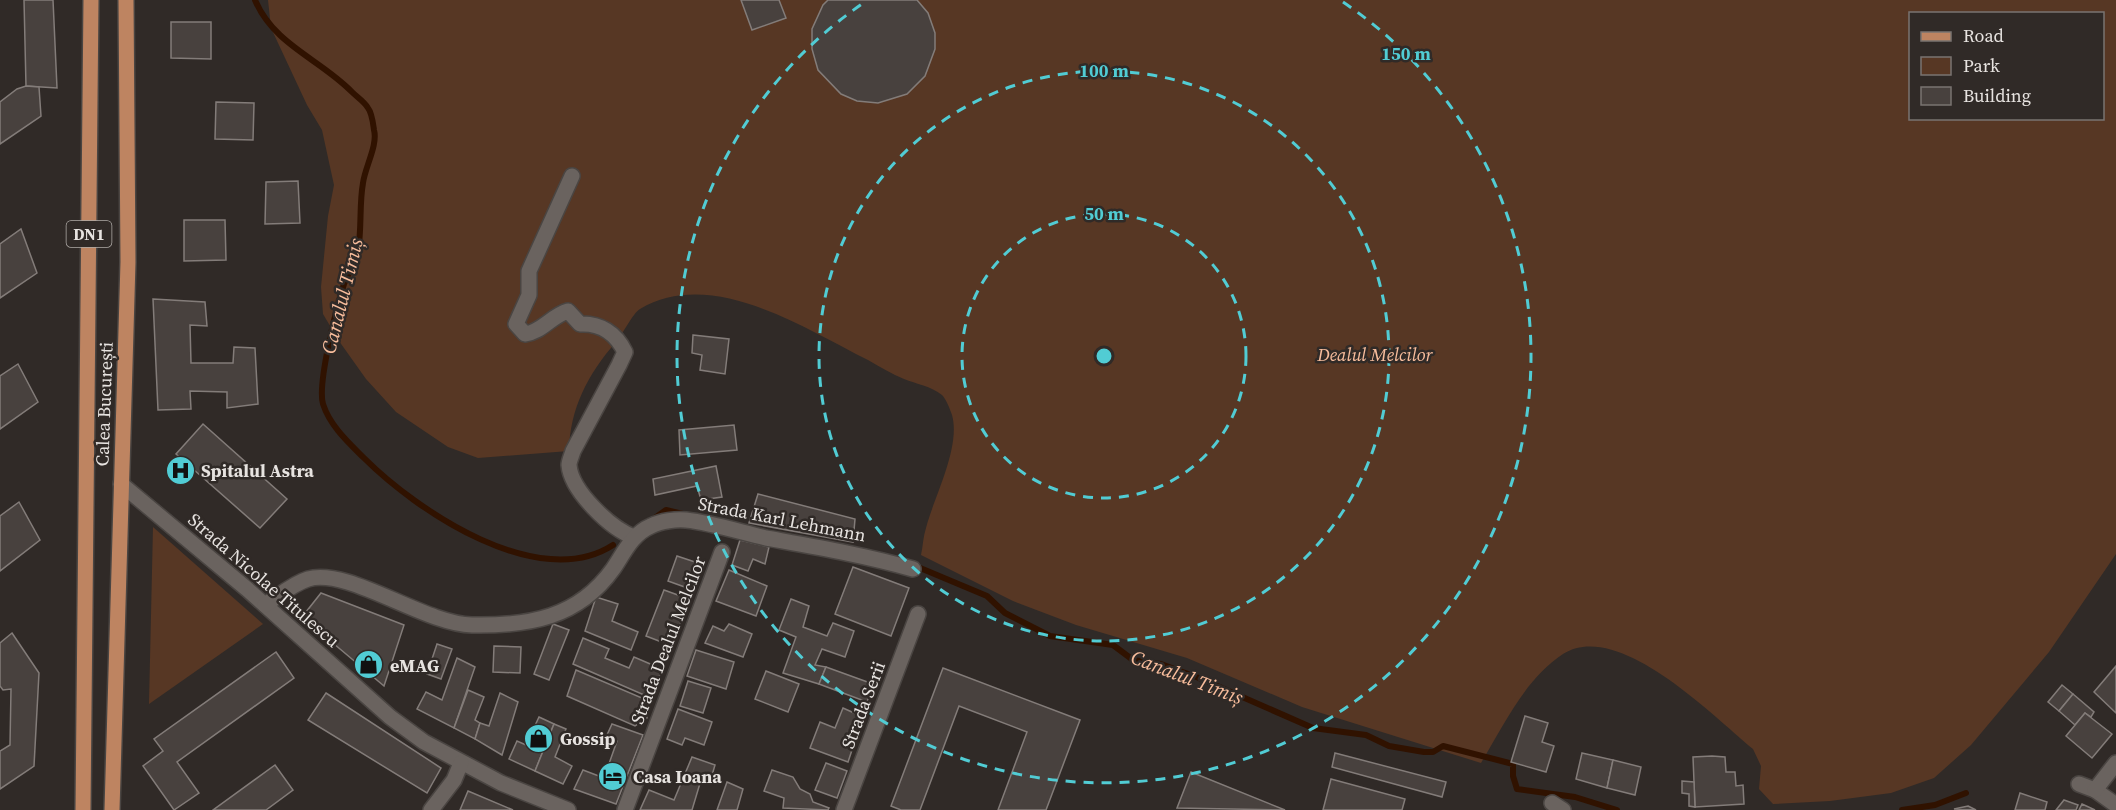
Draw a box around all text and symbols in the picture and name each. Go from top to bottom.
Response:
legend [1909,12,2104,120]
text: Road [1963,23,2004,48]
text: 150 m [1381,41,1431,66]
text: Park [1963,53,2000,78]
text: 100 m [1079,58,1129,83]
text: Building [1963,83,2031,108]
text: 50 m [1084,201,1124,226]
road number: DN1 [66,221,112,247]
water label: Canalul Timiș [314,235,370,357]
street label: Calea București [89,341,119,467]
park label: Dealul Melcilor [1316,342,1434,367]
centre of rings [1094,346,1114,366]
hospital icon: Spitalul Astra [164,454,196,486]
place label: Spitalul Astra [201,458,314,483]
street label: Strada Karl Lehmann [696,490,868,548]
street label: Strada Nicolae Titulescu [183,507,345,653]
street label: Strada Dealul Melcilor [624,552,712,728]
water label: Canalul Timiș [1127,643,1248,711]
shop icon: eMAG [353,649,385,681]
place label: eMAG [390,653,439,678]
street label: Strada Serii [835,658,891,752]
shop icon: Gossip [523,722,555,754]
place label: Gossip [560,726,615,751]
hotel icon: Casa Ioana [596,760,628,792]
place label: Casa Ioana [633,764,722,789]

